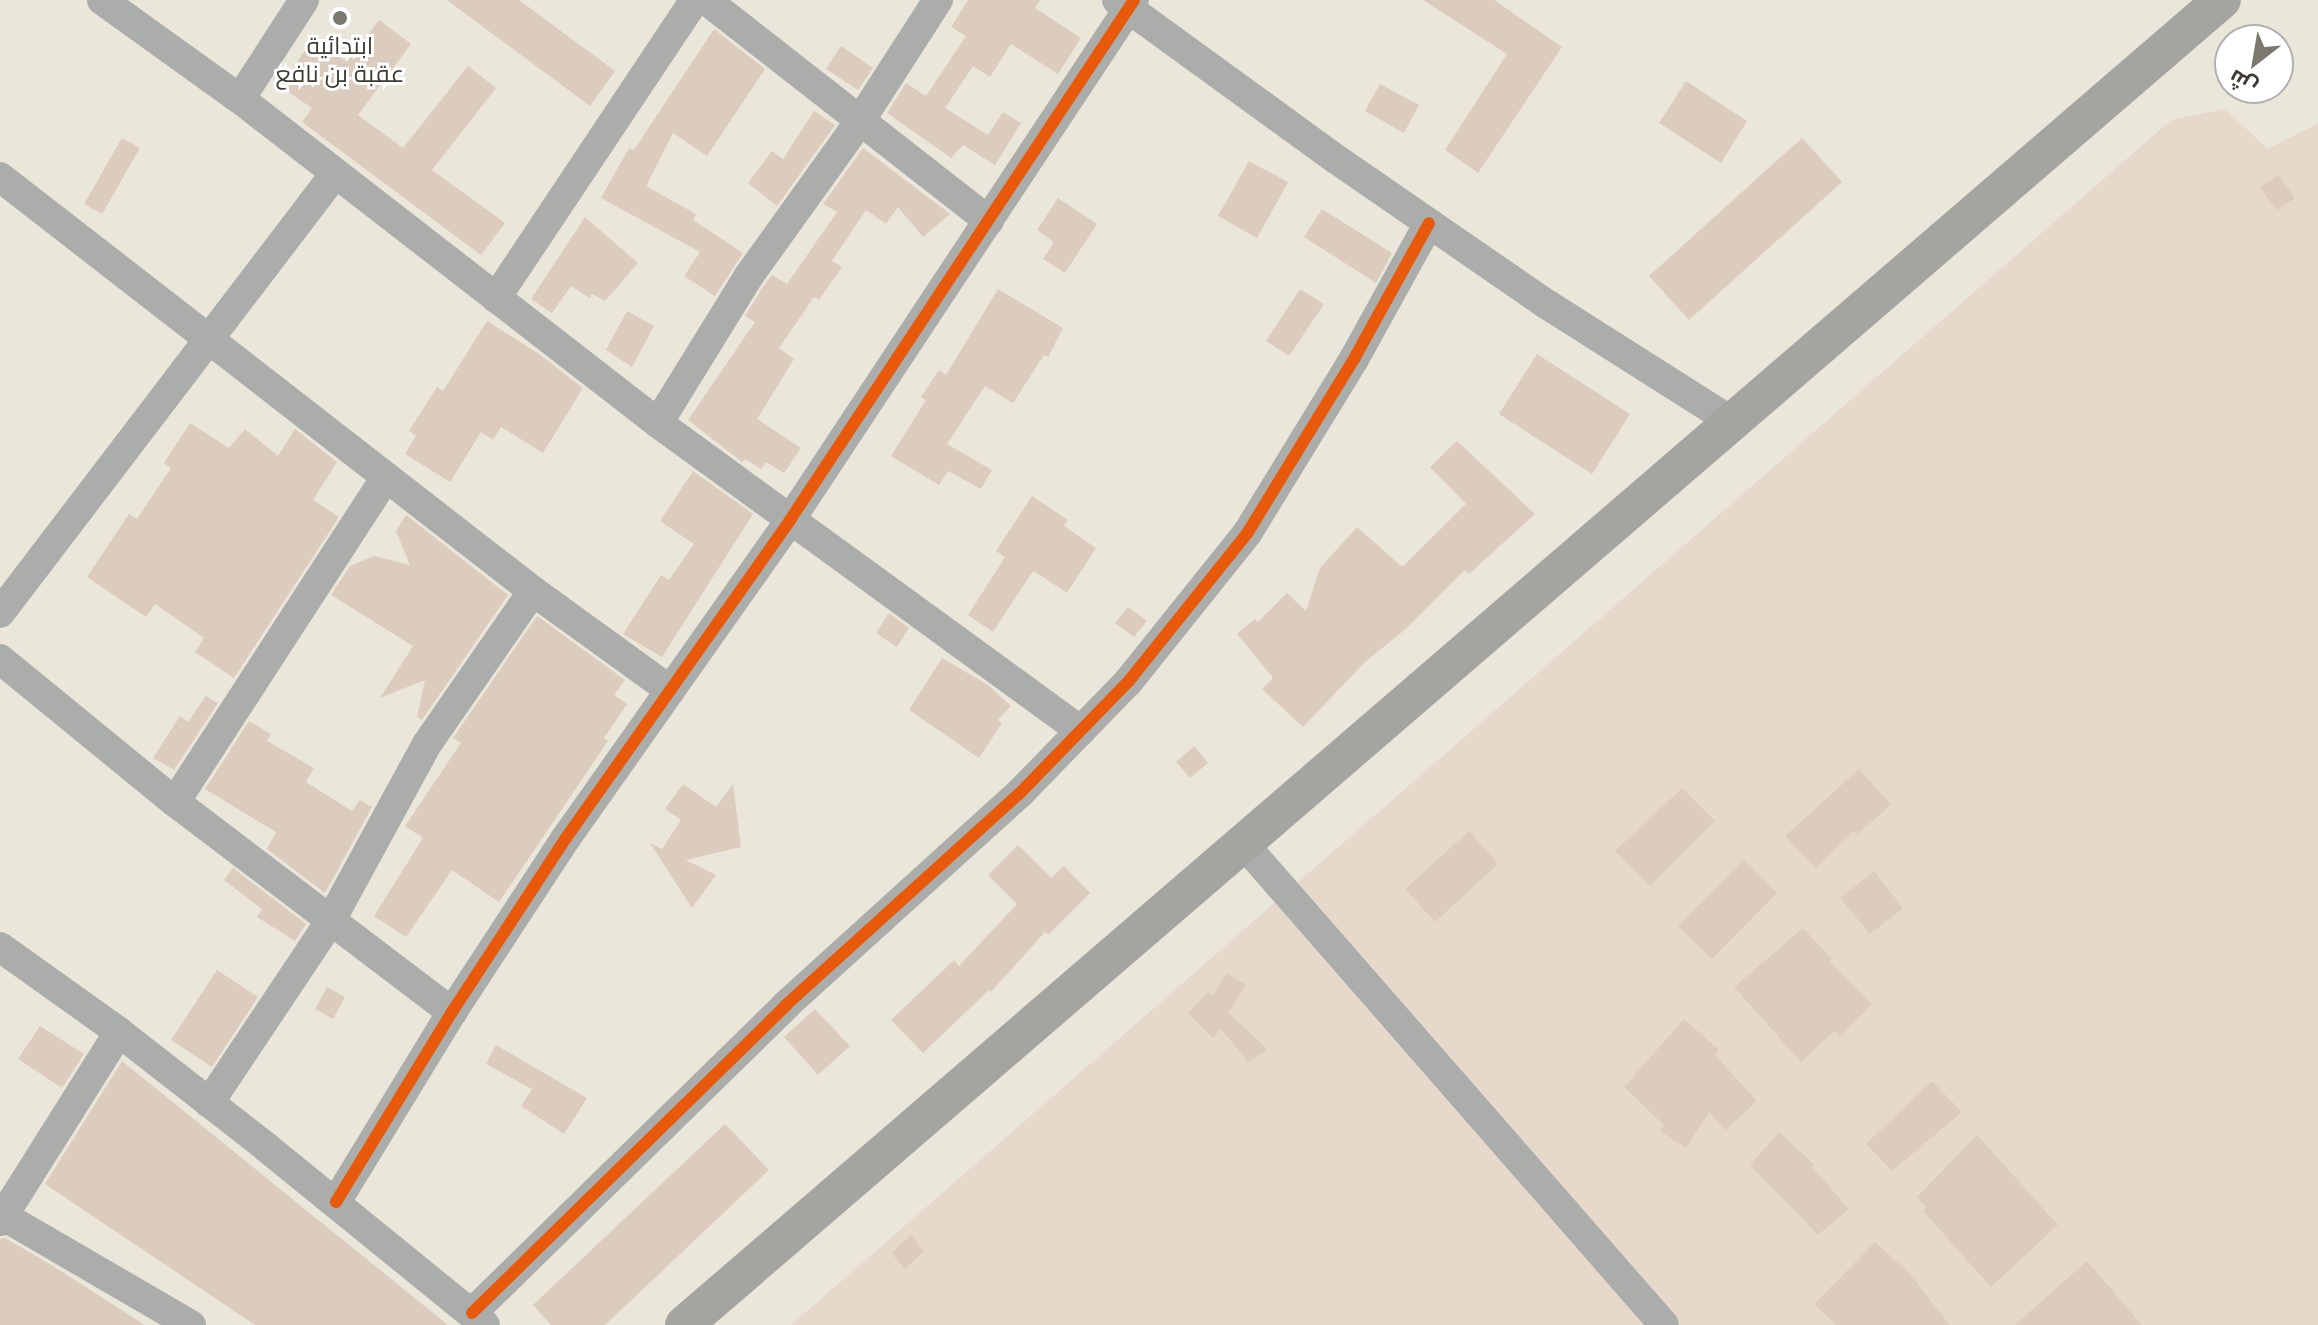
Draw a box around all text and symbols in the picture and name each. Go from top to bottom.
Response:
marker: ابتدائية عقبة بن نافع [331,9,349,27]
north arrow [2214,24,2294,104]
place label: ابتدائية عقبة بن نافع [276,31,404,87]
text: ش [2223,64,2261,102]

